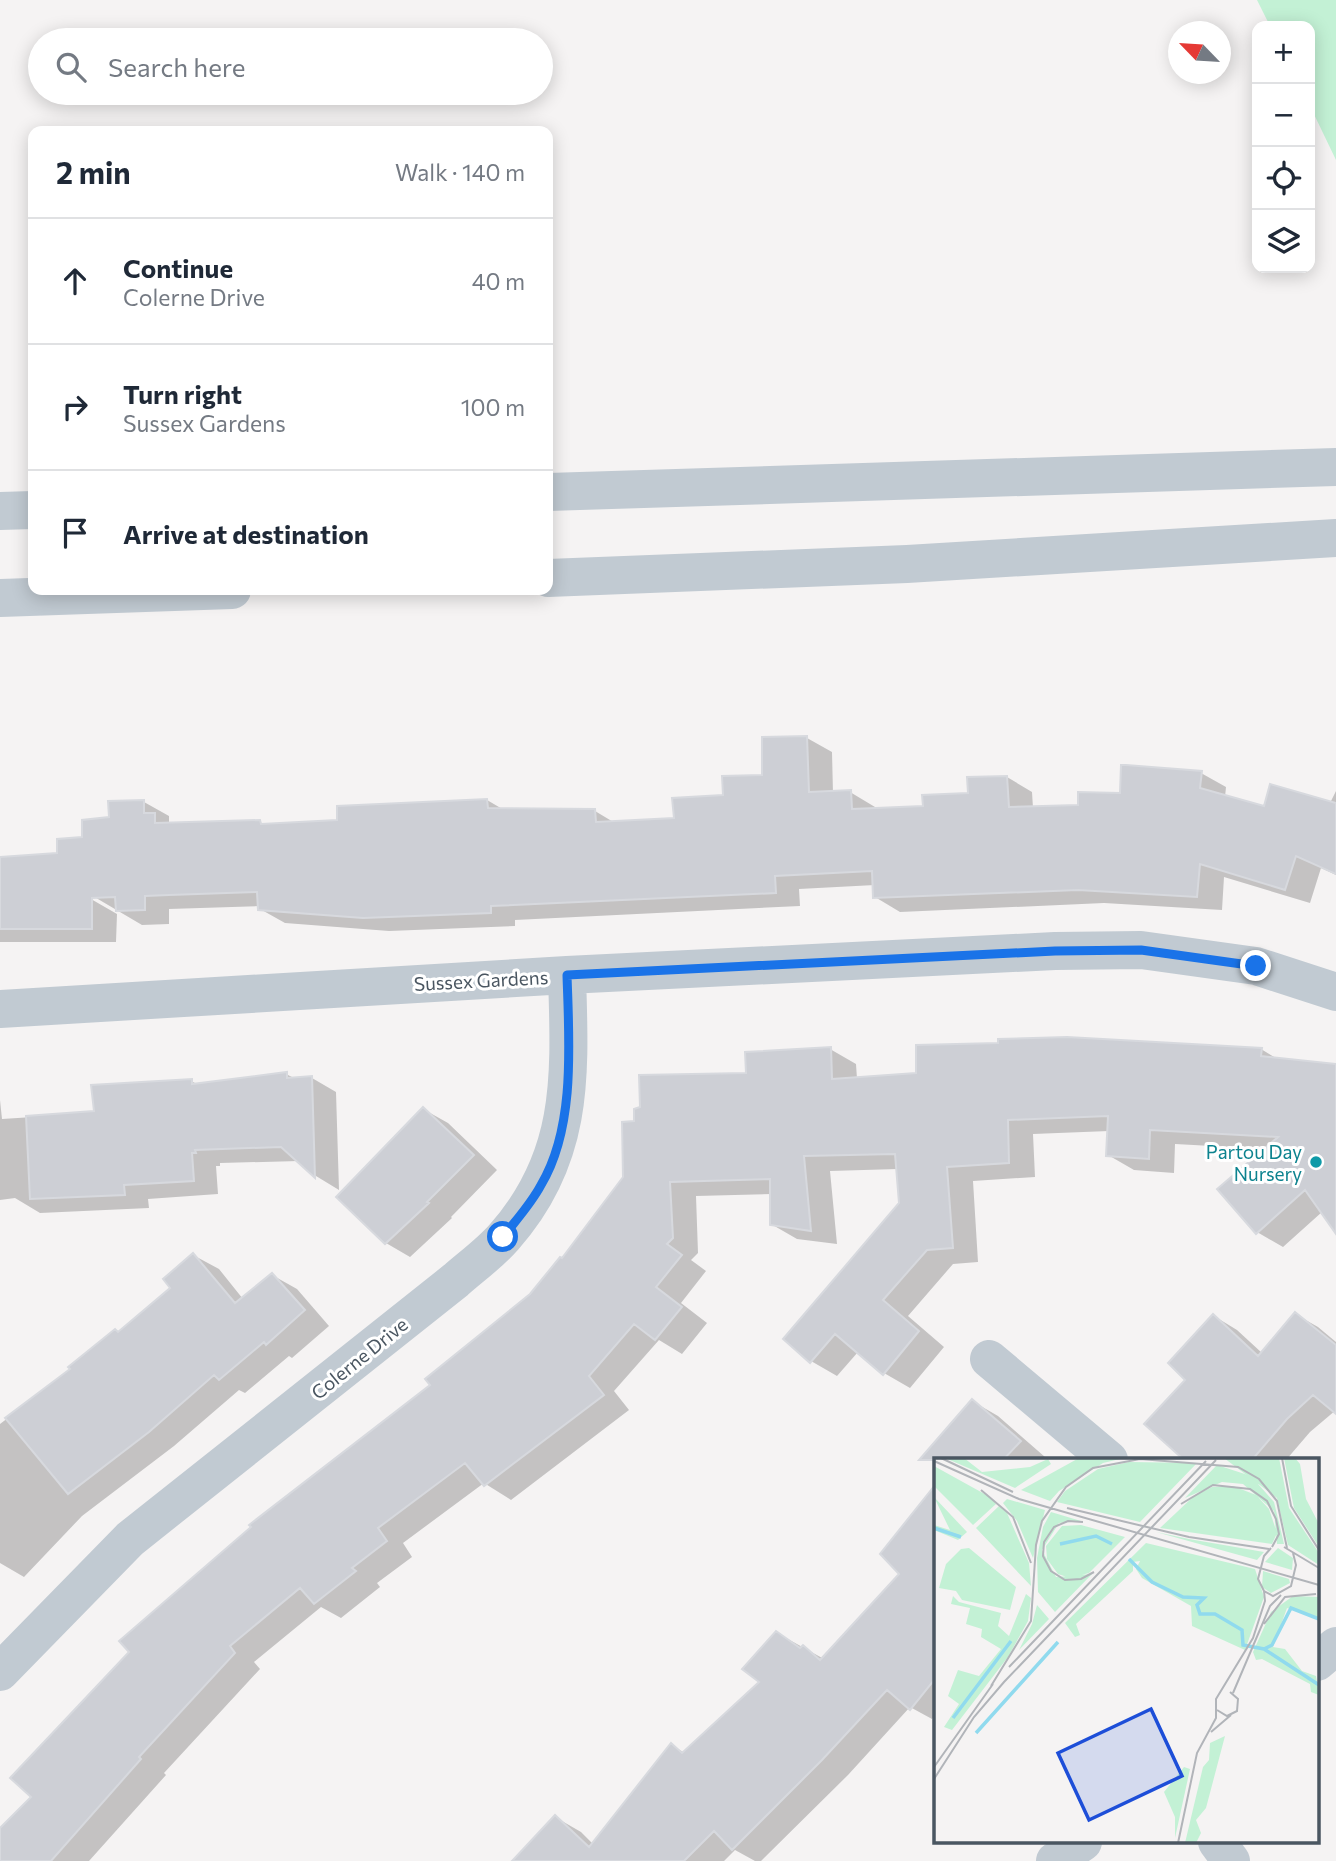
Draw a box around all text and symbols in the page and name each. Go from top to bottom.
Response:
north arrow [1168,21,1231,84]
map controls [1252,21,1315,273]
button: + [1252,21,1315,84]
search box [28,28,553,105]
icon: search [52,48,90,86]
text: Search here [108,51,246,82]
button: − [1252,84,1315,147]
button: locate [1252,147,1315,210]
text: 2 min [56,153,131,190]
text: Walk · 140 m [395,158,525,186]
button: layers [1252,210,1315,273]
text: Continue [123,252,233,283]
icon: ahead [56,262,94,300]
text: 40 m [472,267,525,295]
text: Colerne Drive [123,283,265,311]
text: Turn right [123,378,242,409]
icon: right [56,388,94,426]
text: 100 m [461,393,525,421]
text: Sussex Gardens [123,409,286,437]
icon: arrive [56,514,94,552]
text: Arrive at destination [123,518,369,549]
route end [1240,950,1271,981]
street label: Sussex Gardens [413,965,549,995]
place label: Partou Day Nursery [1206,1140,1302,1185]
marker: Partou Day Nursery [1308,1154,1324,1170]
route start [487,1221,518,1252]
street label: Colerne Drive [306,1312,412,1404]
inset map [934,1458,1318,1843]

